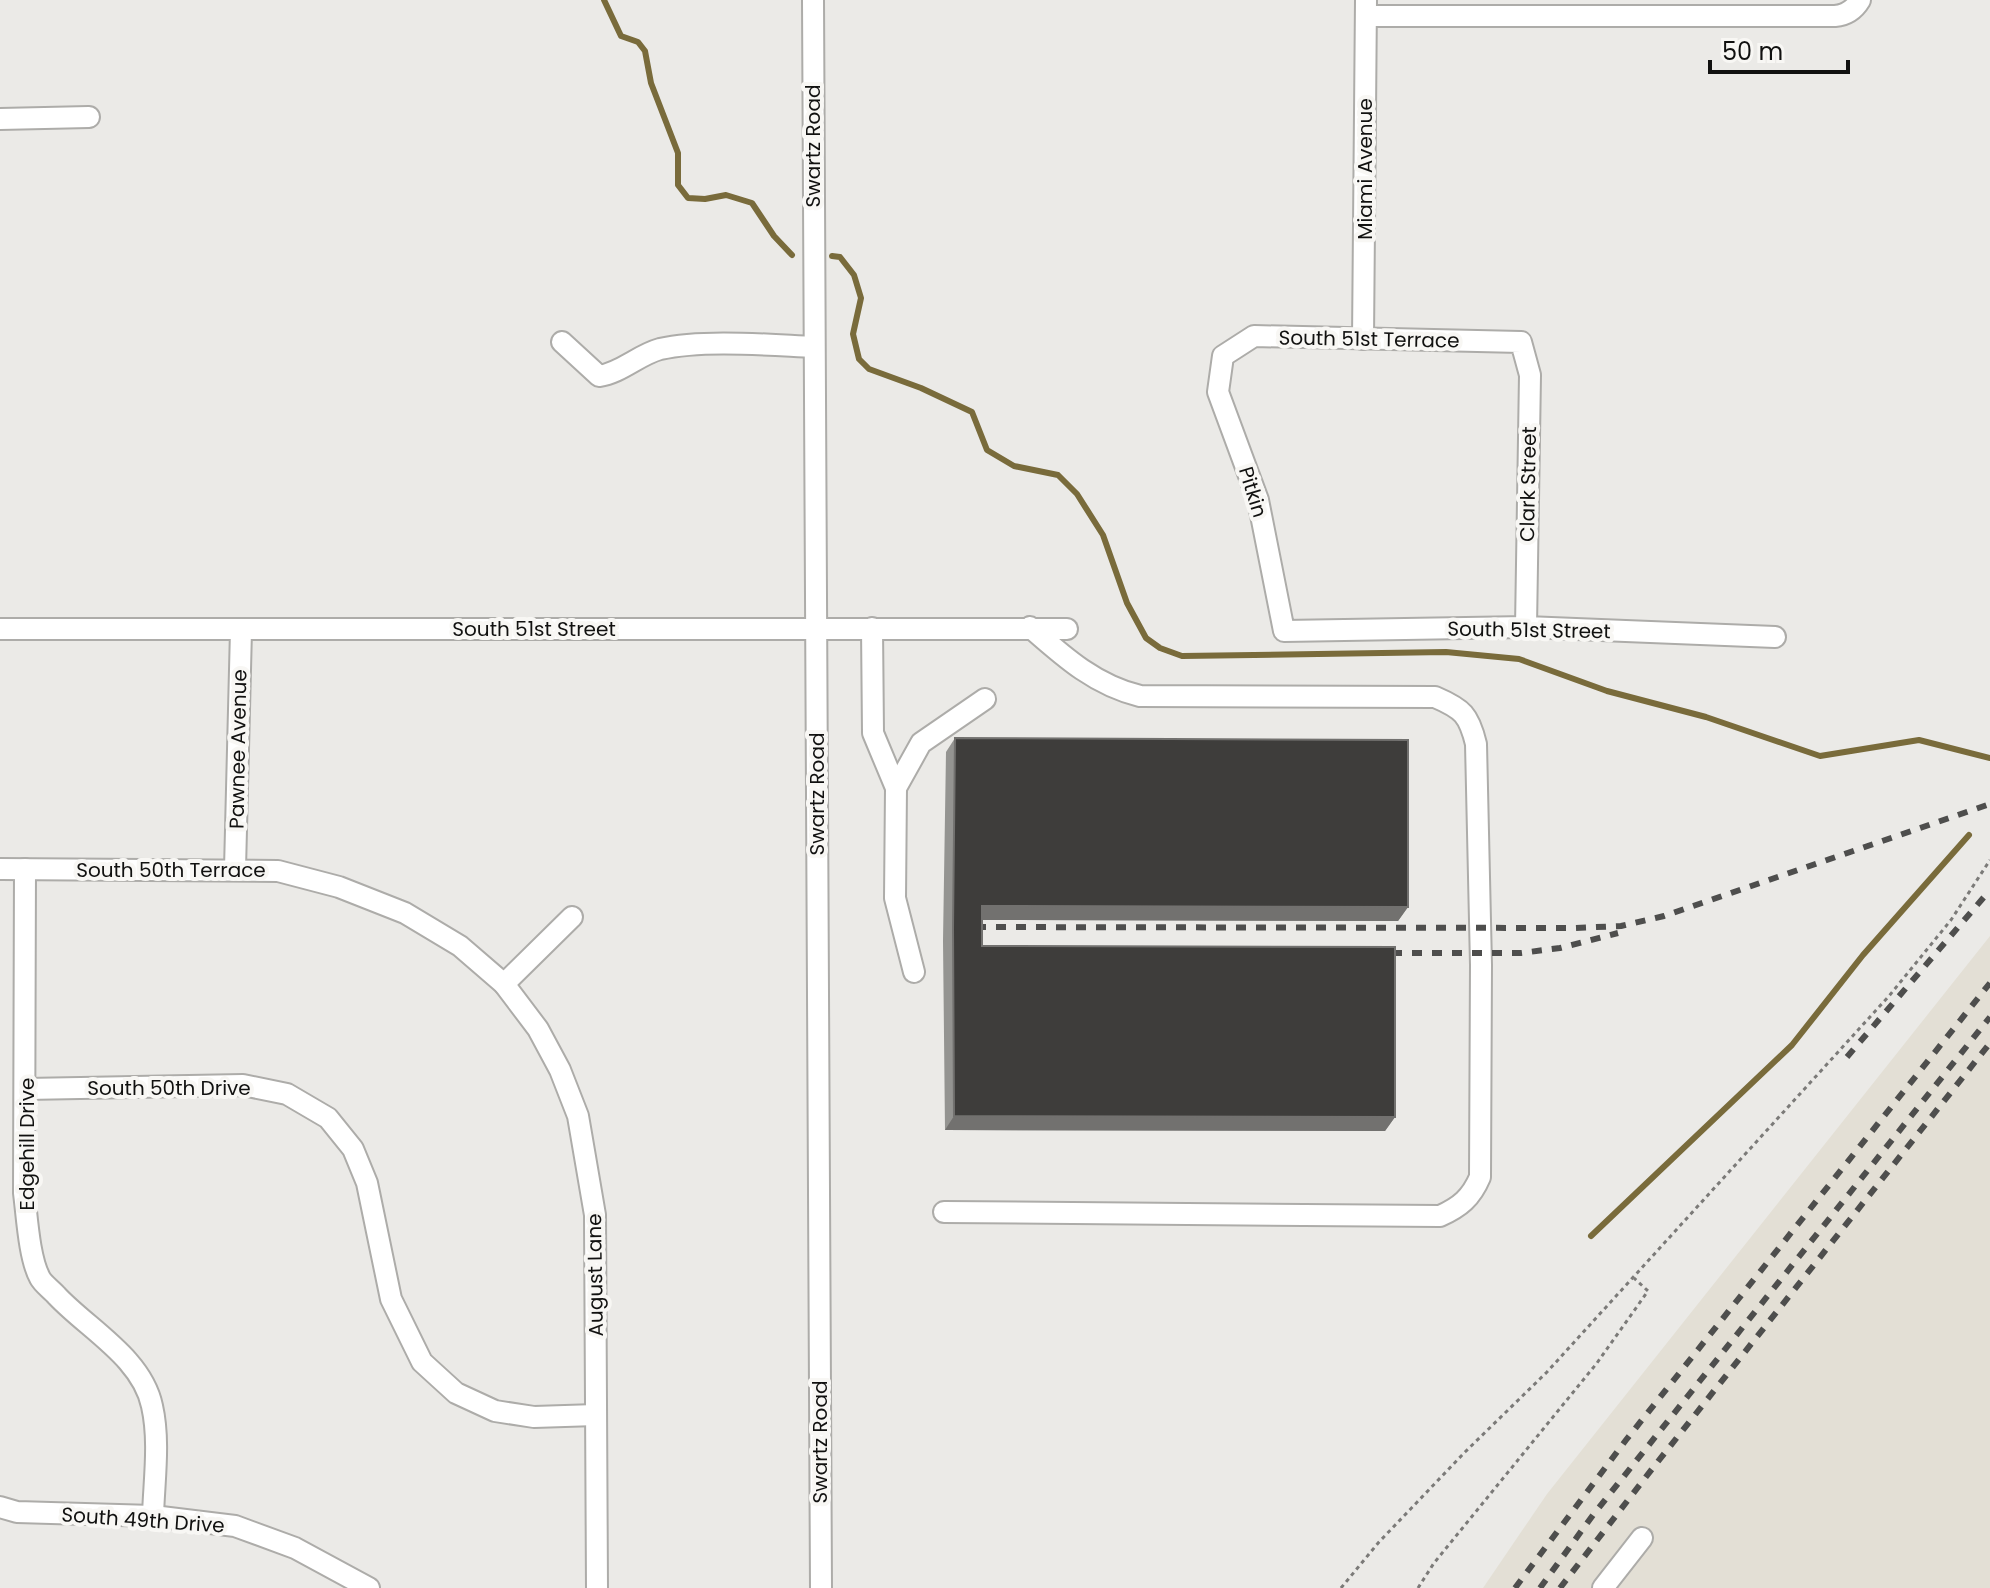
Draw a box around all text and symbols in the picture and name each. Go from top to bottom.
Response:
scale bar [1710,24,1848,74]
text: 50 m [1722,35,1783,68]
street label: Swartz Road [799,85,827,207]
street label: Miami Avenue [1351,98,1379,240]
street label: South 51st Terrace [1278,323,1460,355]
street label: Clark Street [1513,426,1543,542]
street label: Pitkin [1232,463,1274,521]
street label: South 51st Street [452,615,616,643]
street label: South 51st Street [1447,615,1611,645]
street label: Pawnee Avenue [223,669,253,829]
street label: Swartz Road [803,733,831,855]
street label: South 50th Terrace [76,856,266,884]
street label: South 50th Drive [87,1074,251,1102]
street label: Edgehill Drive [13,1078,41,1210]
street label: August Lane [580,1213,610,1337]
street label: Swartz Road [806,1381,834,1503]
street label: South 49th Drive [60,1500,226,1540]

